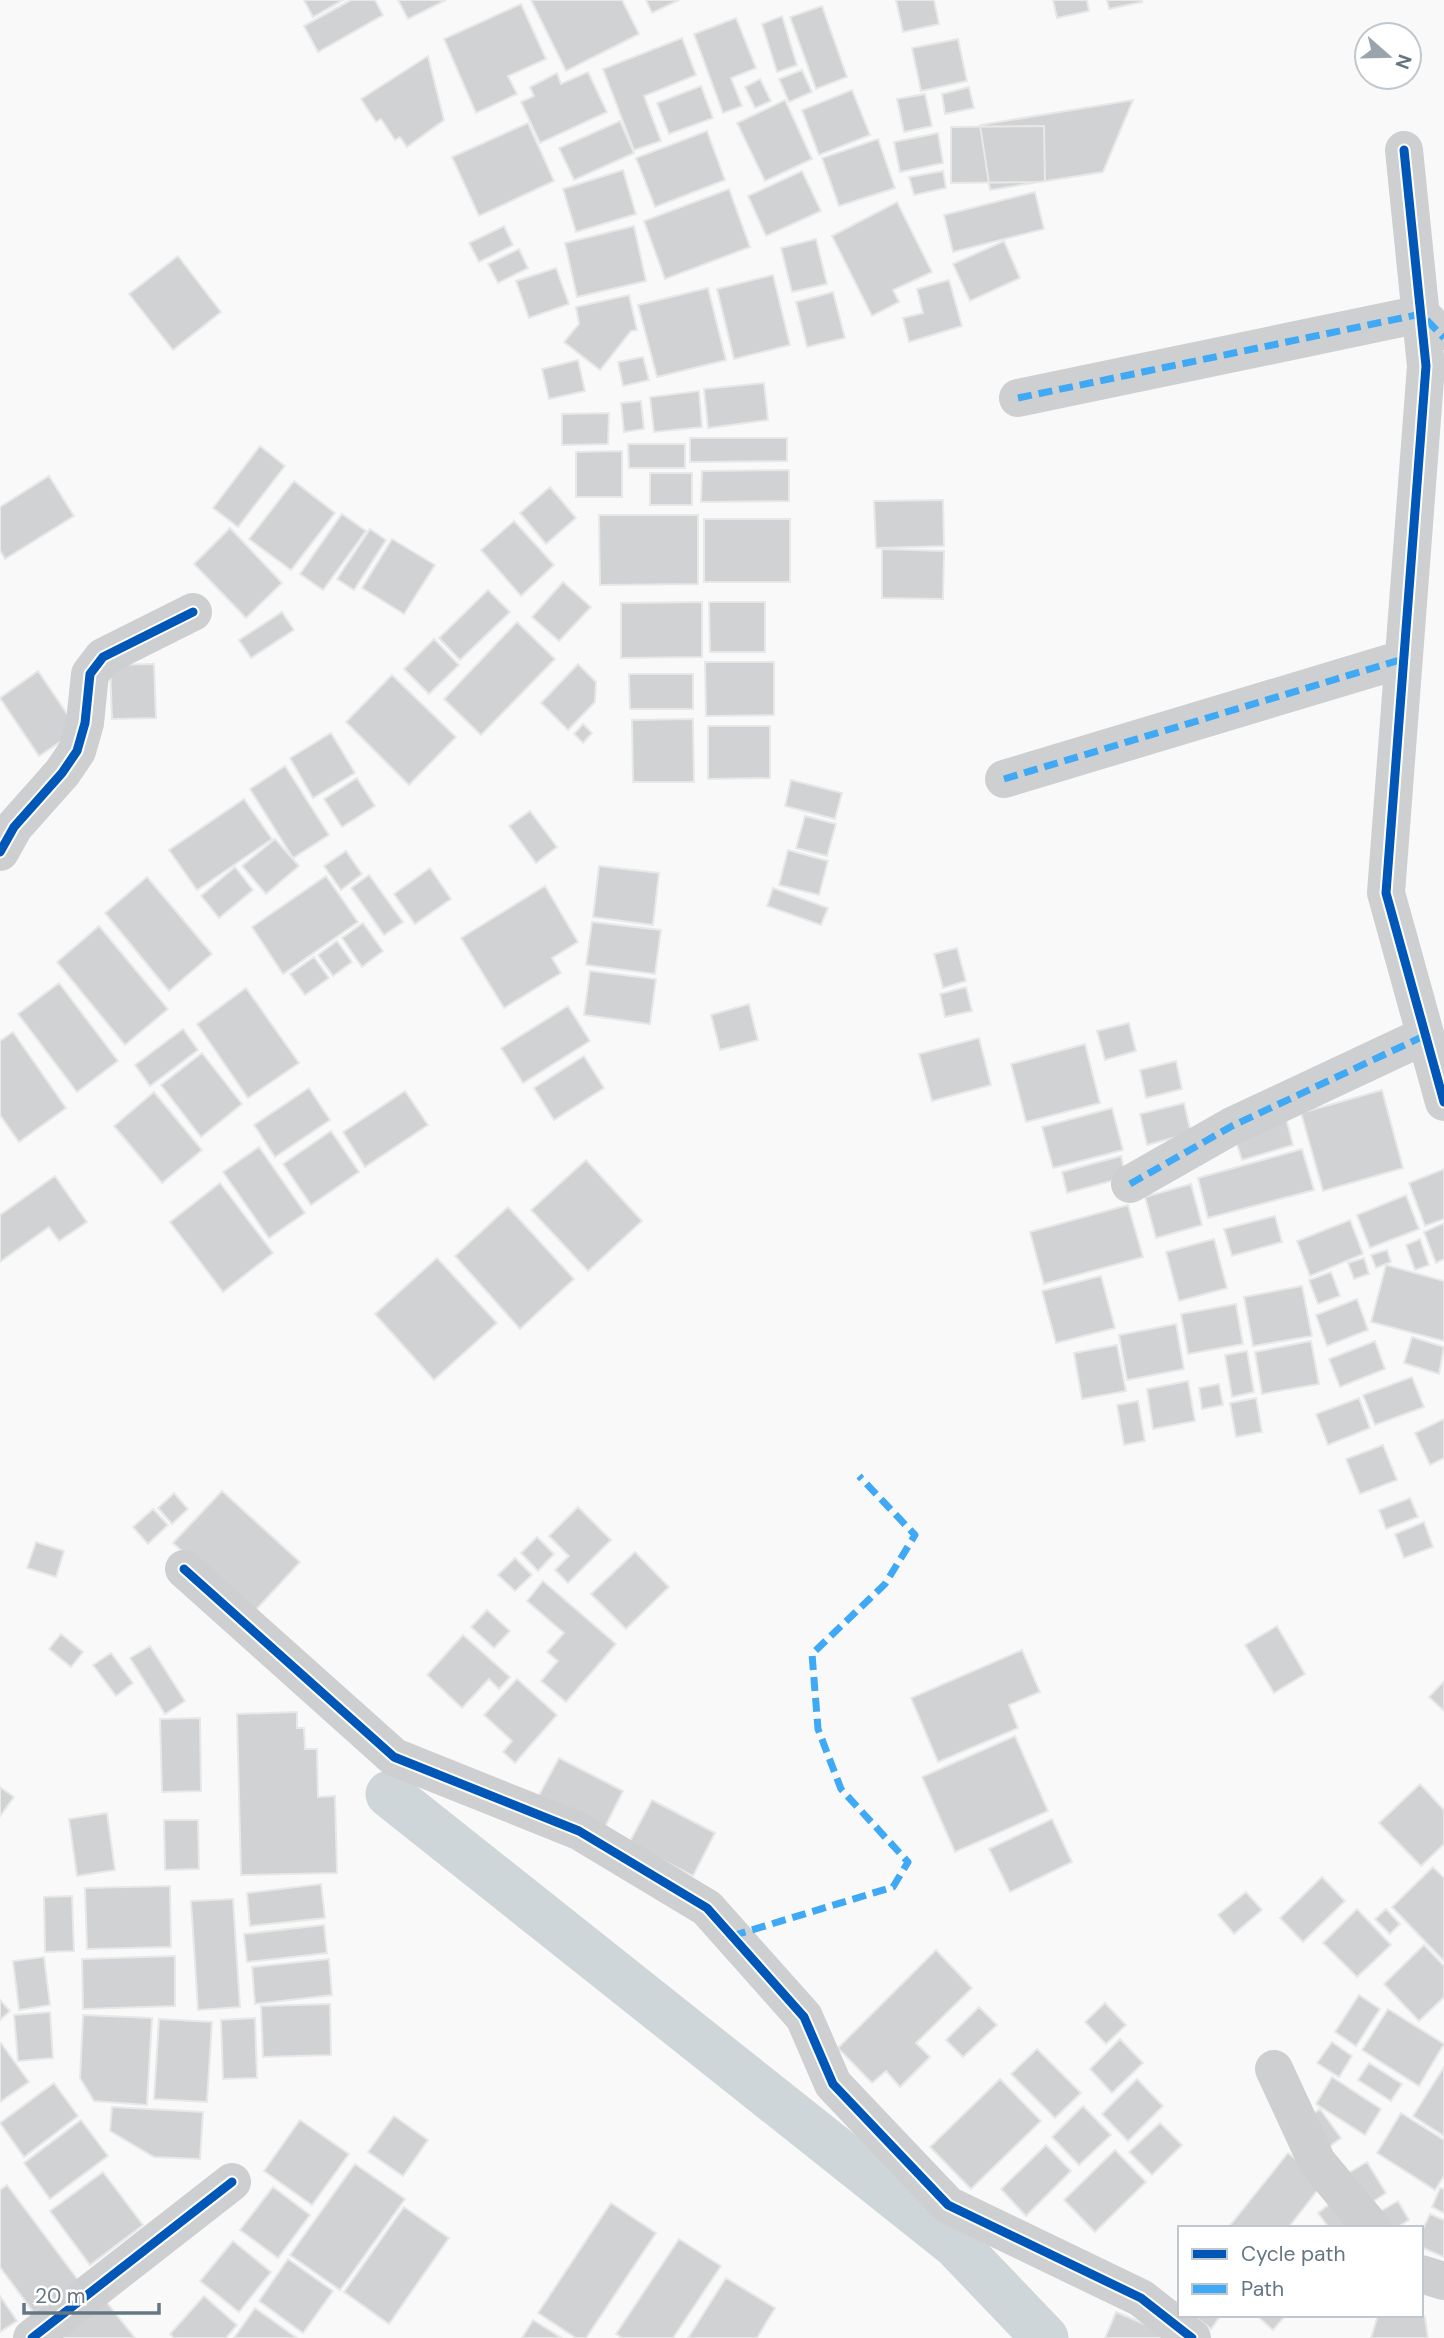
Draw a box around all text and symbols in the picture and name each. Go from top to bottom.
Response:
north arrow [1353,21,1423,91]
text: N [1389,51,1418,72]
legend [1178,2226,1423,2317]
text: Cycle path [1241,2240,1346,2268]
scale bar [24,2272,159,2316]
text: Path [1241,2275,1284,2303]
text: 20 m [35,2282,86,2310]

